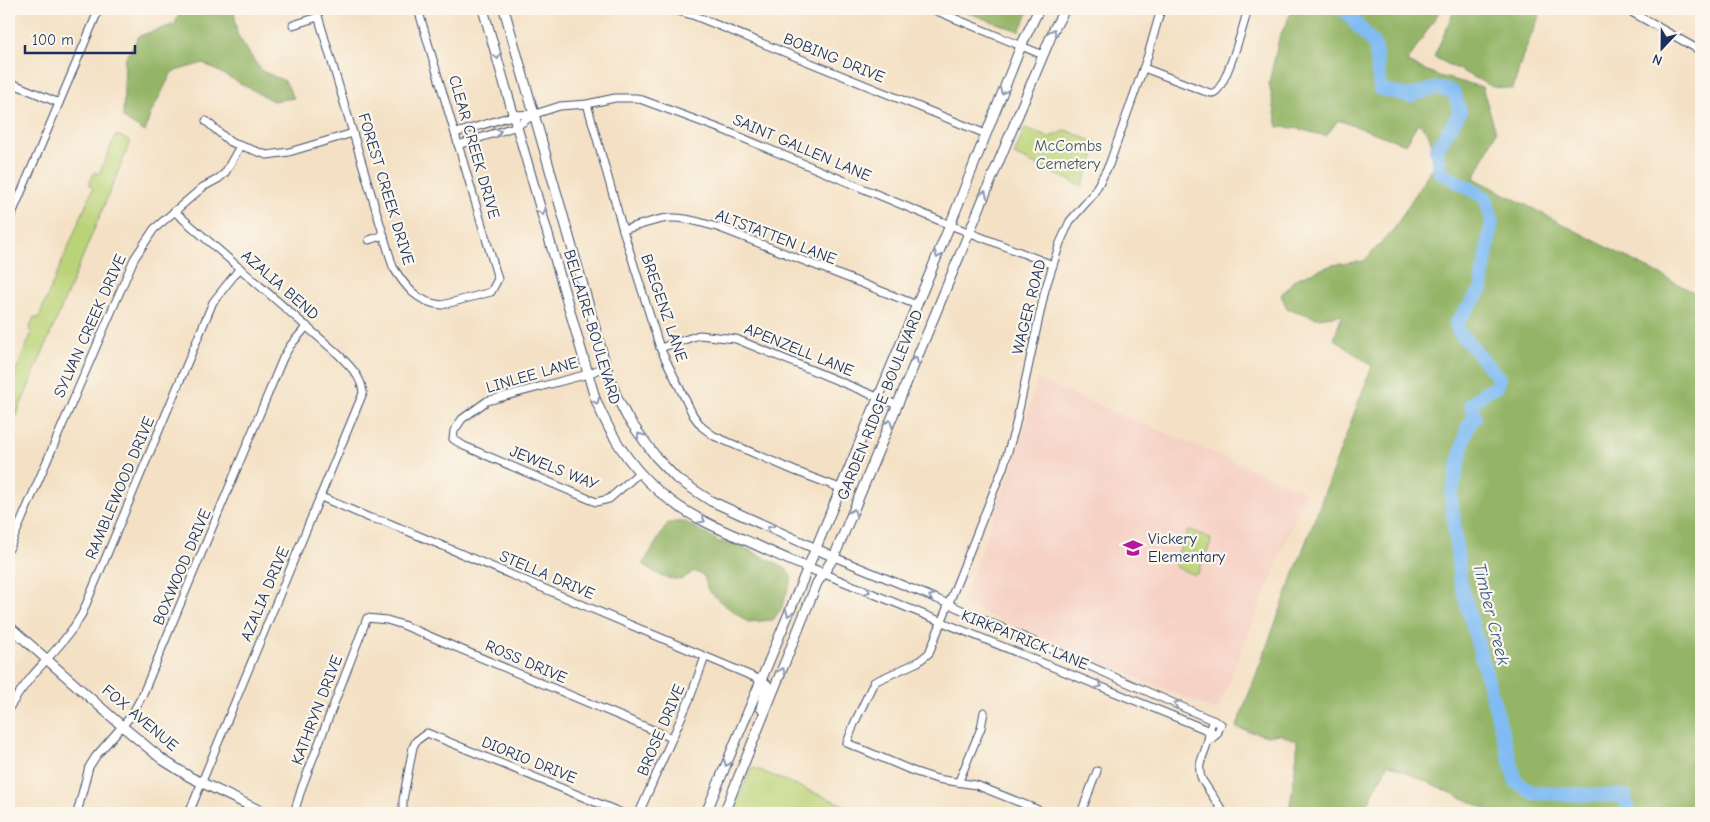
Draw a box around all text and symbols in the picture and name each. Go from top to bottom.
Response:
scale bar [25,22,135,54]
north arrow [1638,22,1688,72]
one-way arrow [1047,28,1057,37]
street label: BOBING DRIVE [781,29,888,87]
text: 100 m [32,31,74,49]
text: N [1650,50,1665,69]
one-way arrow [491,51,501,59]
street label: CLEAR CREEK DRIVE [445,73,503,221]
one-way arrow [999,87,1009,95]
street label: FOREST CREEK DRIVE [354,111,418,267]
street label: SAINT GALLEN LANE [730,111,874,185]
one-way arrow [493,128,501,138]
park label: McCombs Cemetery [1034,137,1102,173]
one-way arrow [978,190,989,199]
street label: ALTSTATTEN LANE [713,206,839,268]
one-way arrow [537,207,547,215]
street label: AZALIA BEND [237,246,323,324]
street label: BELLAIRE BOULEVARD [560,247,624,407]
one-way arrow [933,250,944,259]
street label: SYLVAN CREEK DRIVE [50,251,130,400]
street label: BREGENZ LANE [637,252,691,365]
street label: WAGER ROAD [1008,258,1050,356]
street label: GARDEN RIDGE BOULEVARD [834,307,926,503]
street label: APENZELL LANE [742,320,857,380]
street label: LINLEE LANE [484,353,580,397]
one-way arrow [909,356,920,365]
one-way arrow [590,397,600,405]
street label: RAMBLEWOOD DRIVE [82,414,158,562]
one-way arrow [883,419,893,428]
one-way arrow [638,433,646,442]
street label: JEWELS WAY [507,442,601,494]
street label: BOXWOOD DRIVE [149,506,215,628]
one-way arrow [847,508,857,516]
one-way arrow [696,514,705,524]
one-way arrow [766,524,775,535]
place label: Vickery Elementary [1148,530,1226,566]
school or university icon: Vickery Elementary [1122,537,1144,559]
street label: AZALIA DRIVE [237,544,293,644]
street label: STELLA DRIVE [497,547,598,603]
water label: Timber Creek [1468,561,1514,668]
one-way arrow [862,585,871,596]
one-way arrow [928,593,937,603]
street label: KIRKPATRICK LANE [959,606,1091,674]
one-way arrow [784,608,795,617]
street label: ROSS DRIVE [482,637,570,687]
street label: KATHRYN DRIVE [288,652,346,767]
one-way arrow [776,667,786,676]
one-way arrow [1094,679,1103,690]
street label: FOX AVENUE [98,681,182,755]
street label: BROSE DRIVE [634,681,689,778]
one-way arrow [1173,700,1182,710]
street label: DIORIO DRIVE [479,733,579,787]
one-way arrow [723,758,733,767]

